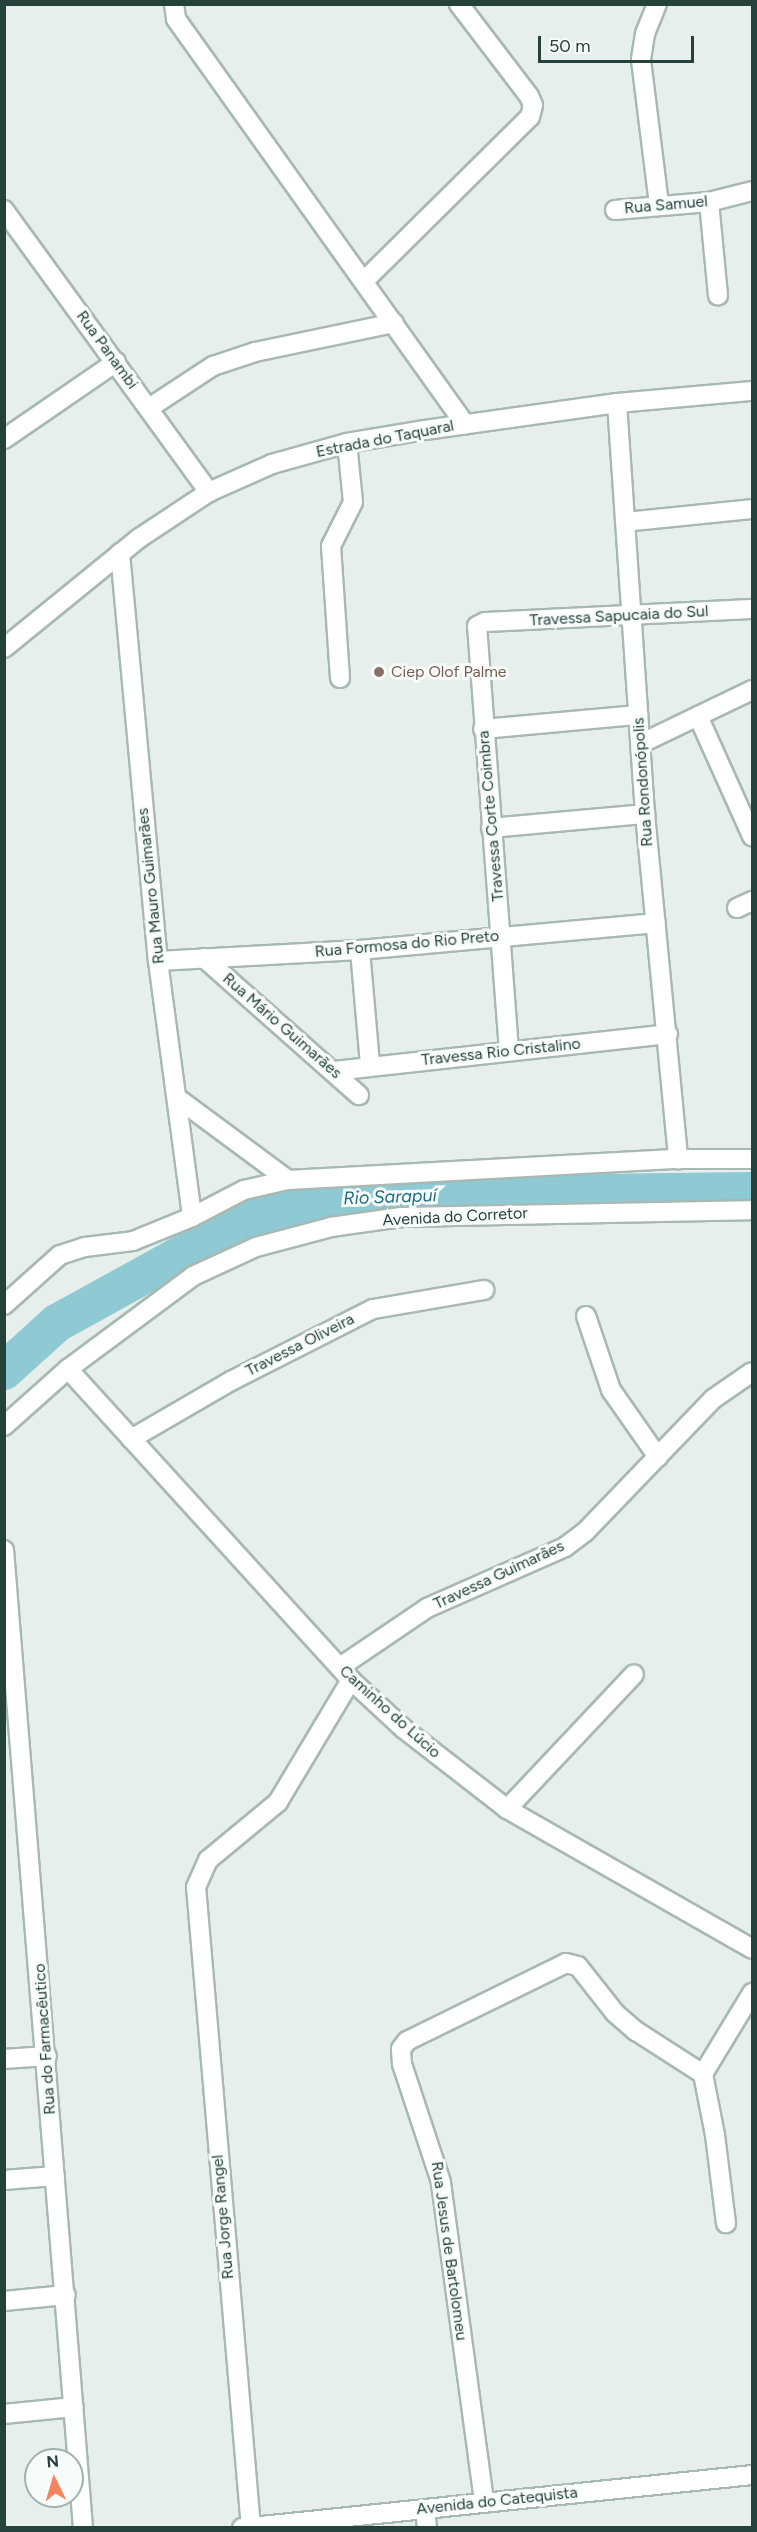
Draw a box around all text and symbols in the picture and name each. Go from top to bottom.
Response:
scale bar [541,24,697,62]
text: 50 m [549,35,591,57]
street label: Rua Samuel [623,192,709,218]
street label: Rua Panambi [72,307,142,393]
street label: Estrada do Taquaral [314,416,456,462]
street label: Travessa Sapucaia do Sul [529,602,709,630]
place label: Ciep Olof Palme [391,662,507,682]
marker: Ciep Olof Palme [372,665,386,679]
street label: Rua Rondonópolis [629,717,657,847]
street label: Travessa Corte Coimbra [474,730,508,902]
street label: Rua Mauro Guimarães [133,807,169,965]
street label: Rua Formosa do Rio Preto [314,926,500,962]
street label: Rua Mário Guimarães [219,969,345,1083]
street label: Travessa Rio Cristalino [420,1034,582,1070]
water label: Rio Sarapuí [343,1185,437,1209]
street label: Avenida do Corretor [382,1204,528,1230]
street label: Travessa Oliveira [243,1309,357,1381]
street label: Travessa Guimarães [431,1536,567,1614]
street label: Caminho do Lúcio [335,1662,445,1762]
street label: Rua do Farmacêutico [30,1963,60,2115]
street label: Rua Jorge Rangel [208,2154,238,2280]
street label: Rua Jesus de Bartolomeu [427,2160,471,2342]
north arrow [24,2448,84,2508]
text: N [46,2452,60,2472]
street label: Avenida do Catequista [415,2483,579,2519]

